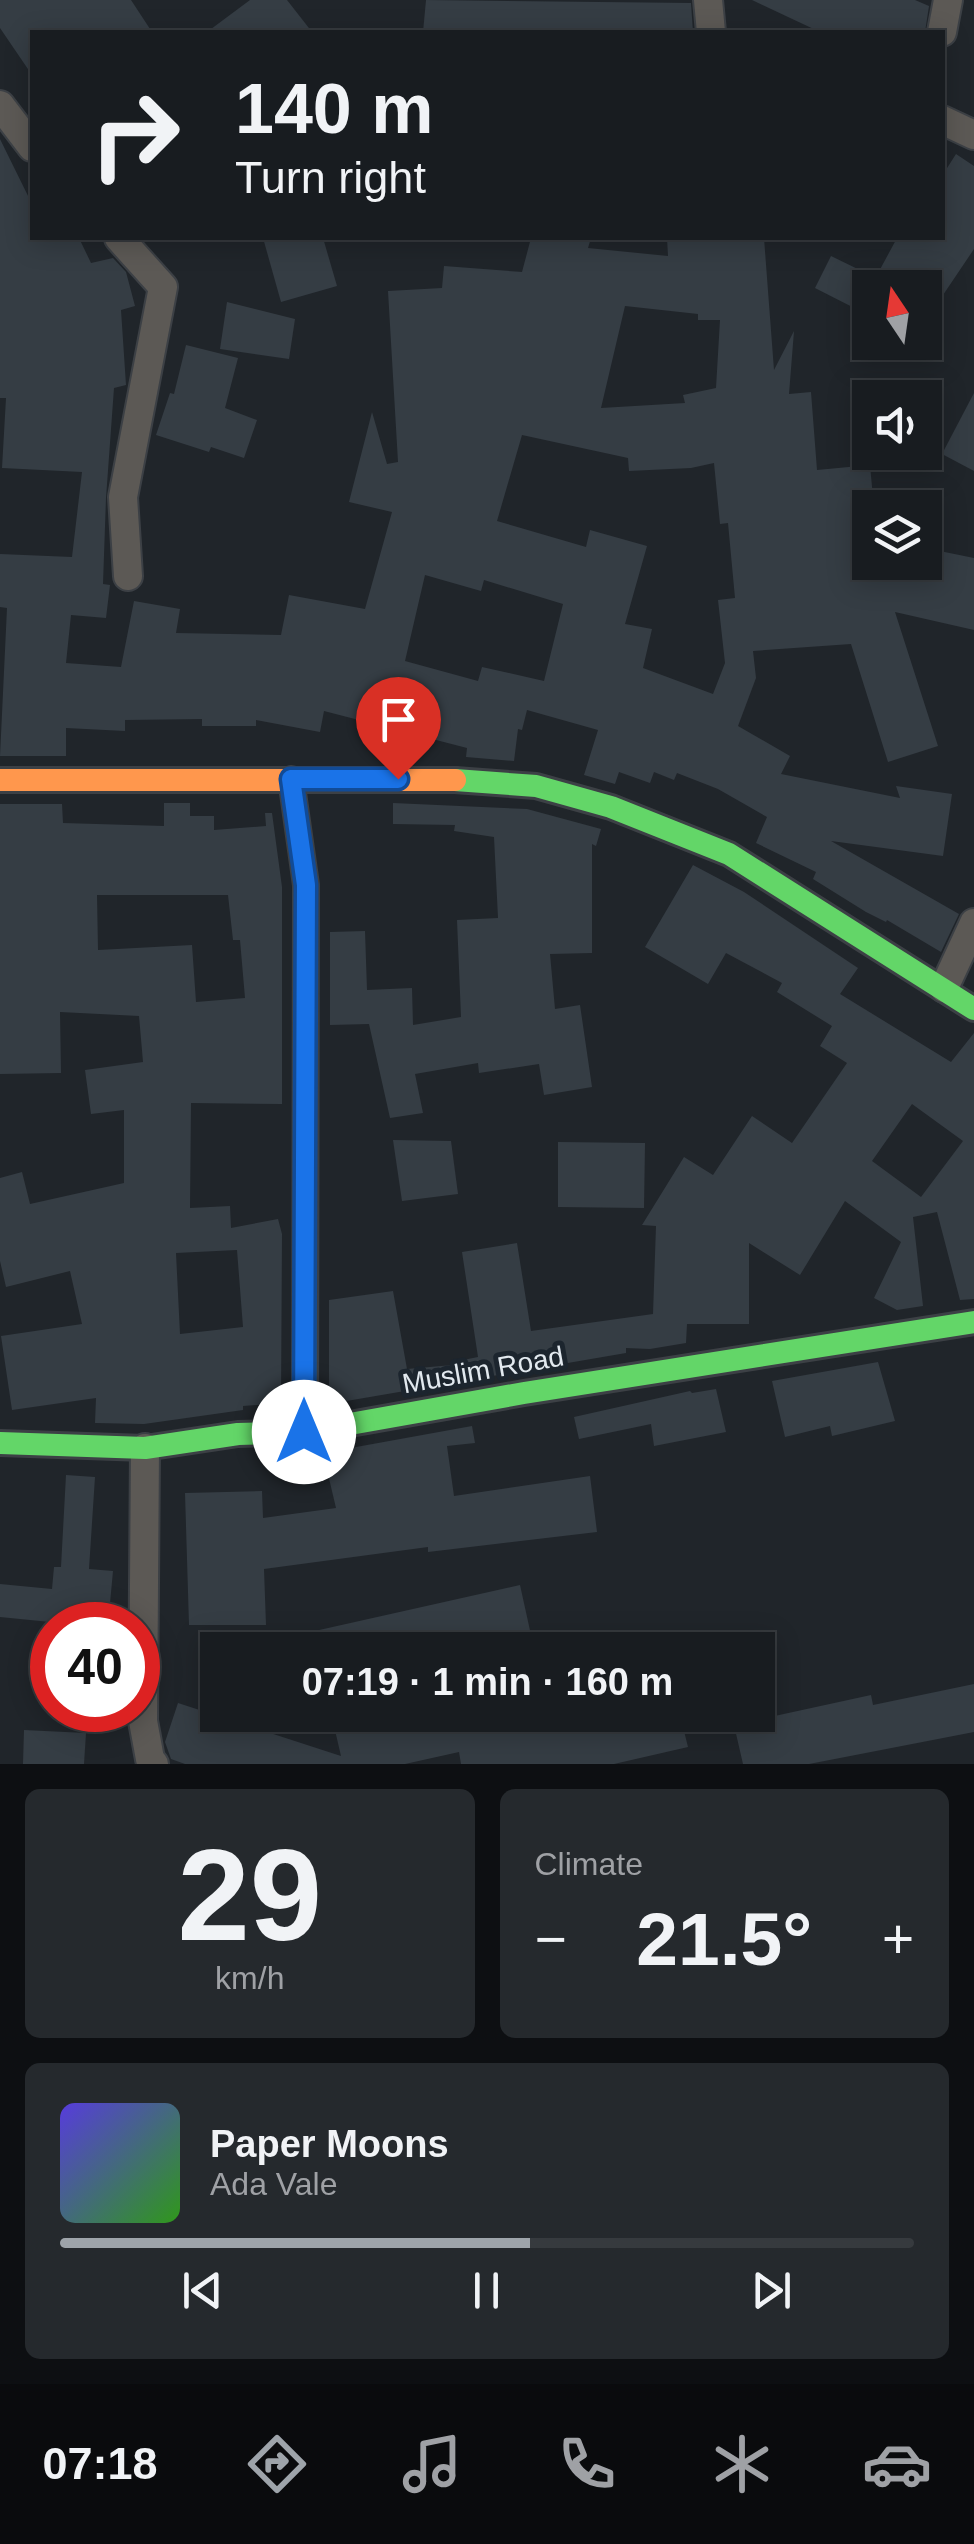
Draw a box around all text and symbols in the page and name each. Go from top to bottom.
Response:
icon: right [70,70,200,200]
text: 140 m [235,70,433,148]
text: Turn right [235,152,426,203]
north arrow [852,270,942,360]
map controls [852,270,942,580]
button: sound [852,380,942,470]
button: layers [852,490,942,580]
pin [356,677,441,780]
icon: arrive [371,692,426,747]
street label: Muslim Road [400,1341,566,1399]
position arrow [252,1380,356,1484]
speed limit sign: 40 [30,1602,160,1732]
text: 07:19 · 1 min · 160 m [302,1661,673,1703]
text: 29 [177,1822,322,1968]
text: Climate [535,1846,643,1882]
text: 21.5° [636,1897,812,1981]
text: − [535,1908,567,1970]
text: + [882,1908,914,1970]
text: km/h [215,1960,284,1996]
text: Paper Moons [210,2123,449,2165]
text: Ada Vale [210,2166,338,2202]
icon: previous [175,2263,230,2318]
icon: pause [459,2263,514,2318]
icon: next [744,2263,799,2318]
icon: directions [242,2429,312,2499]
icon: music [397,2429,467,2499]
icon: phone [552,2429,622,2499]
icon: climate [707,2429,777,2499]
icon: car [862,2429,932,2499]
text: 07:18 [42,2438,158,2489]

